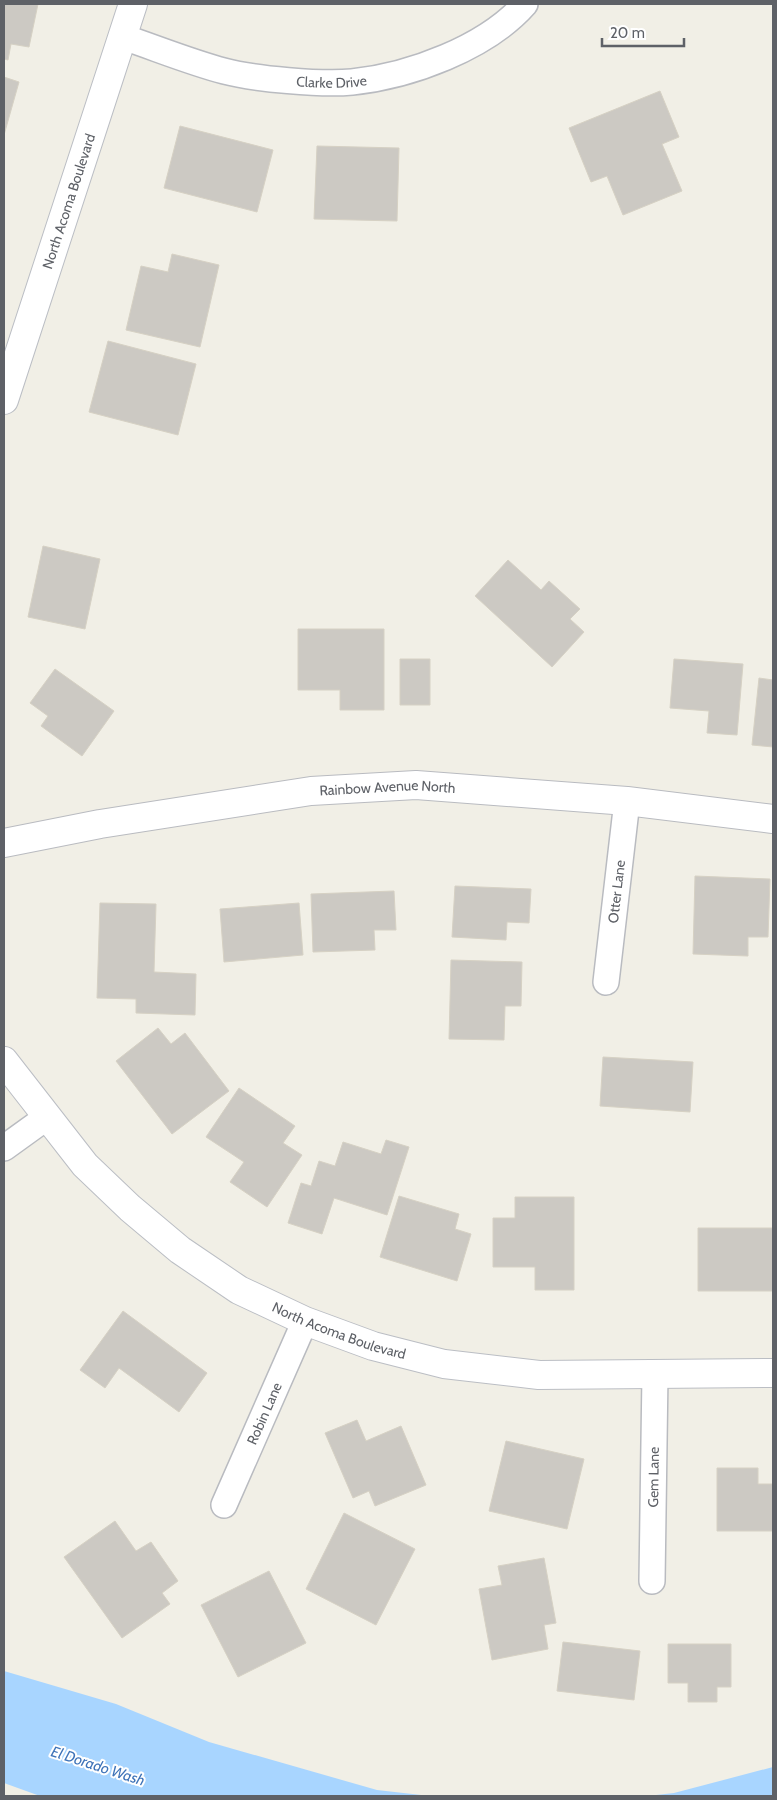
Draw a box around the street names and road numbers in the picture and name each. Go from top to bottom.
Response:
street label: Clarke Drive [296,71,368,92]
street label: North Acoma Boulevard [38,131,99,271]
street label: Rainbow Avenue North [319,776,456,800]
street label: Otter Lane [604,859,629,924]
street label: North Acoma Boulevard [269,1298,408,1363]
street label: Robin Lane [243,1379,286,1447]
street label: Gem Lane [644,1447,663,1507]

